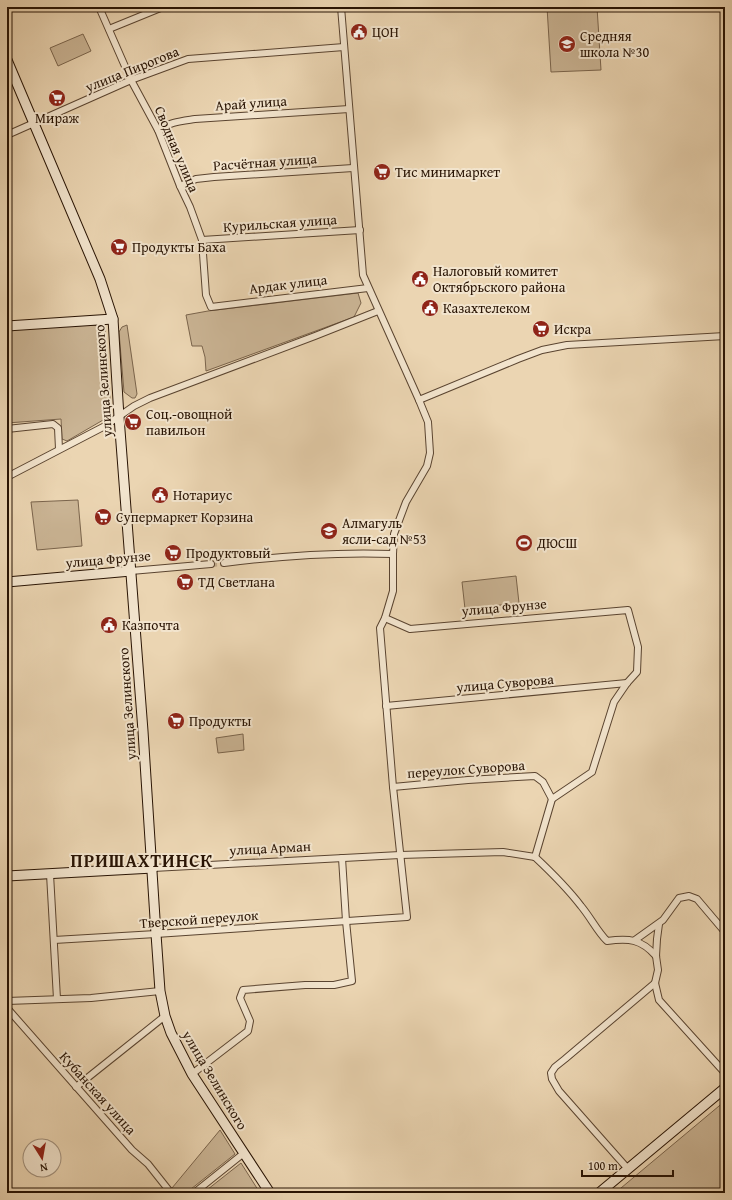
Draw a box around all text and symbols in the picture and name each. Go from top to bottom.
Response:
public building icon: ЦОН [349,22,369,42]
place label: ЦОН [372,22,399,42]
place label: Средняя школа №30 [580,26,649,62]
school or university icon: Средняя школа №30 [557,34,577,54]
street label: улица Пирогова [81,41,182,97]
supermarket icon: Мираж [47,88,67,108]
street label: Арай улица [214,90,288,115]
street label: Сводная улица [150,103,204,196]
place label: Мираж [35,108,80,128]
street label: Расчётная улица [212,148,318,176]
supermarket icon: Тис минимаркет [372,162,392,182]
place label: Тис минимаркет [395,162,500,182]
street label: Курильская улица [222,209,338,237]
supermarket icon: Продукты Баха [109,237,129,257]
place label: Продукты Баха [132,237,226,257]
place label: Налоговый комитет Октябрьского района [433,261,566,297]
street label: Ардак улица [248,269,329,299]
public building icon: Налоговый комитет Октябрьского района [410,269,430,289]
public building icon: Казахтелеком [420,298,440,318]
place label: Казахтелеком [443,298,530,318]
supermarket icon: Искра [531,319,551,339]
place label: Искра [554,319,592,339]
street label: улица Зелинского [89,324,117,439]
place label: Соц.-овощной павильон [146,404,232,440]
supermarket icon: Соц.-овощной павильон [123,412,143,432]
public building icon: Нотариус [150,485,170,505]
place label: Нотариус [173,485,232,505]
supermarket icon: Супермаркет Корзина [93,507,113,527]
place label: Супермаркет Корзина [116,507,254,527]
place label: Алмагуль ясли-сад №53 [341,513,426,549]
school or university icon: Алмагуль ясли-сад №53 [319,521,339,541]
sports icon: ДЮСШ [514,533,534,553]
place label: ДЮСШ [536,533,578,553]
supermarket icon: Продуктовый [163,543,183,563]
place label: Продуктовый [186,543,271,563]
street label: улица Фрунзе [64,545,152,573]
supermarket icon: ТД Светлана [175,572,195,592]
place label: ТД Светлана [198,572,275,592]
street label: улица Фрунзе [460,593,548,621]
public building icon: Казпочта [99,615,119,635]
place label: Казпочта [122,615,180,635]
street label: улица Зелинского [113,647,141,762]
street label: улица Суворова [454,669,555,697]
supermarket icon: Продукты [166,711,186,731]
place label: Продукты [189,711,252,731]
street label: переулок Суворова [407,755,526,783]
street label: улица Арман [228,836,311,860]
district label: ПРИШАХТИНСК [71,847,213,874]
street label: Тверской переулок [139,905,260,933]
street label: улица Зелинского [177,1026,253,1133]
street label: Кубанская улица [55,1047,141,1139]
north arrow [22,1138,62,1178]
scale bar [582,1152,673,1178]
text: 100 m [588,1157,618,1174]
text: N [38,1159,49,1176]

